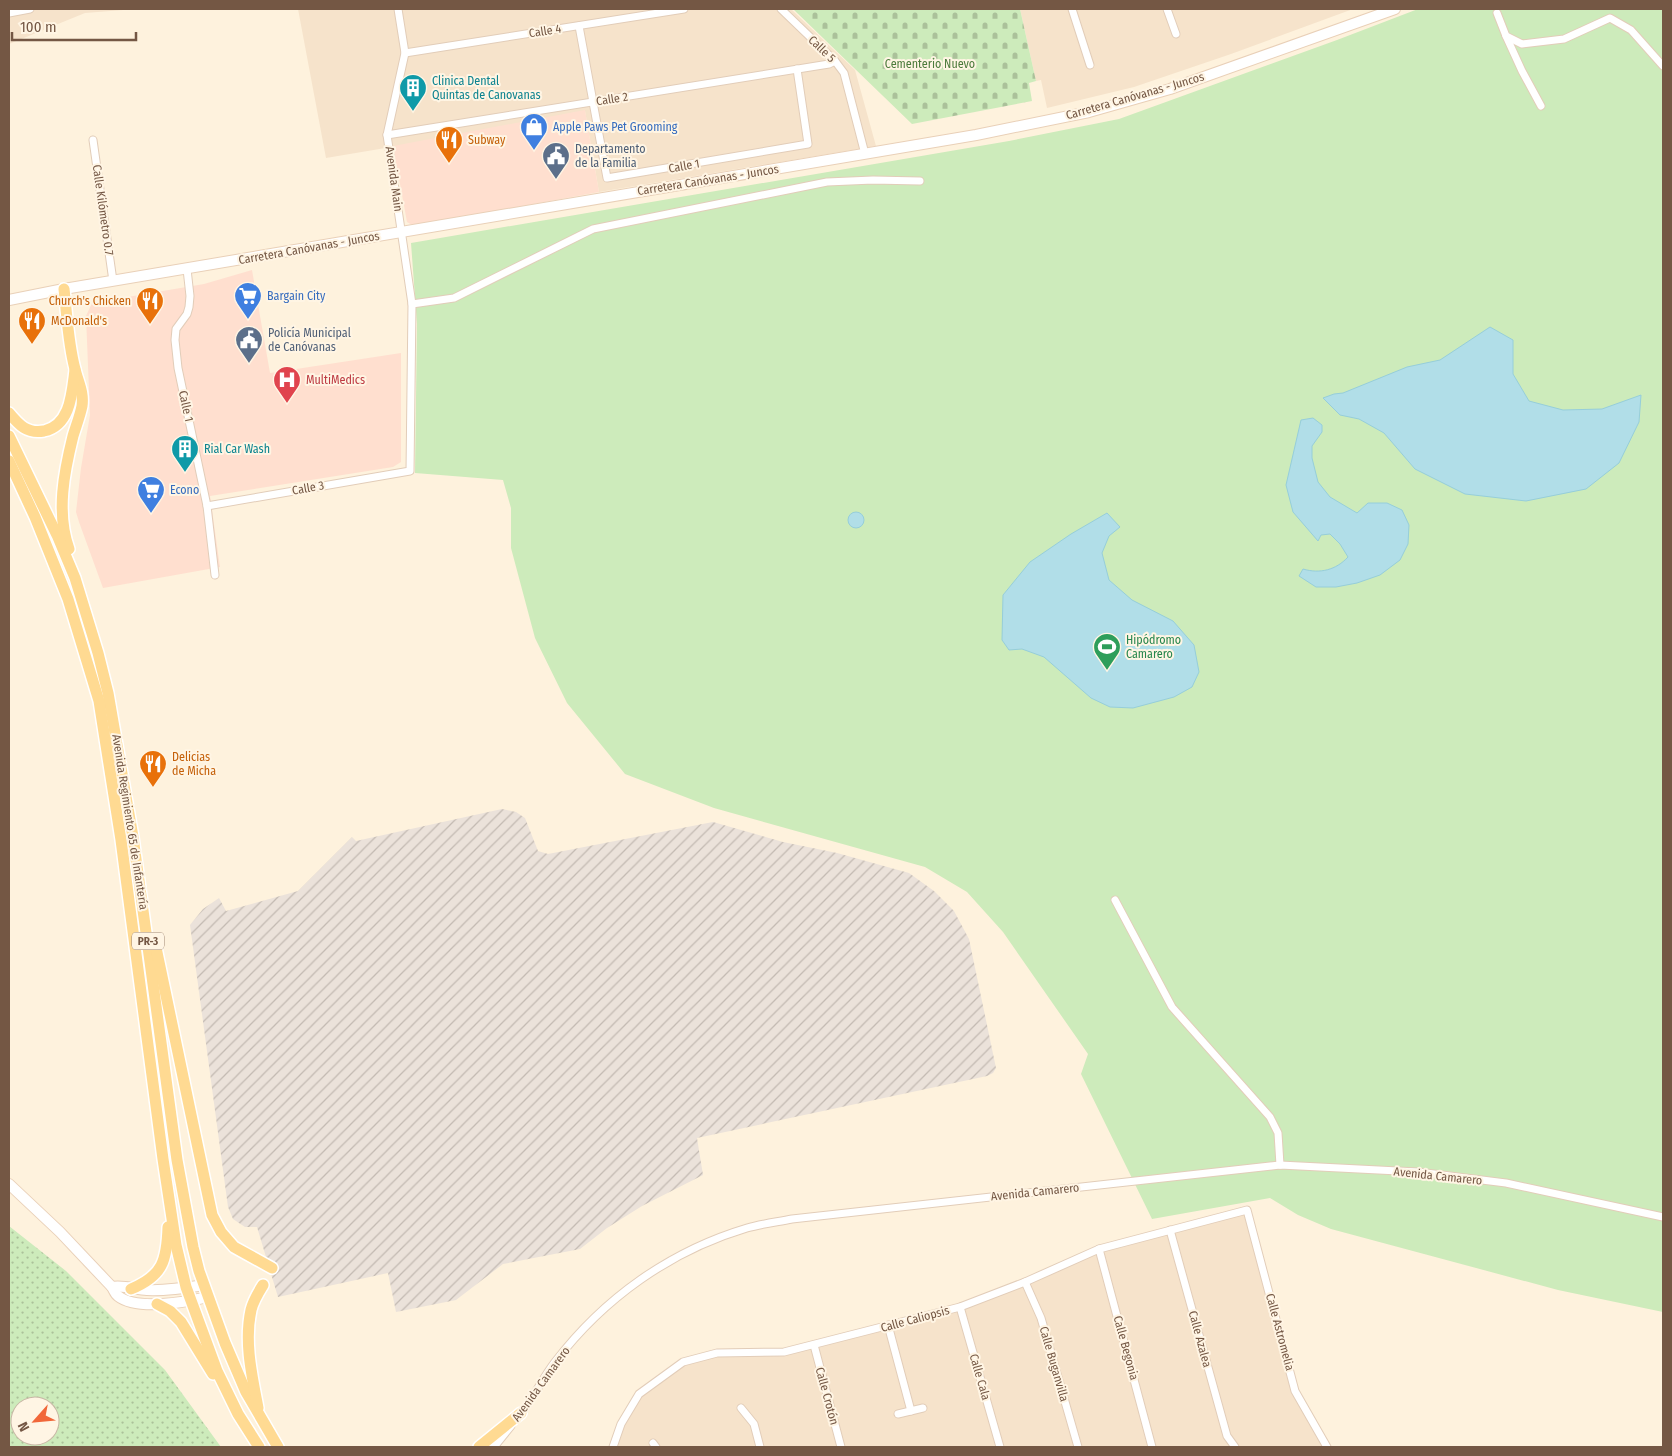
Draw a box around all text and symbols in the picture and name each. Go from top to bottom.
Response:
scale bar [12,10,136,42]
text: 100 m [20,18,57,36]
street label: Calle 4 [528,22,562,40]
street label: Calle 5 [806,33,839,66]
park label: Cementerio Nuevo [885,57,975,71]
street label: Carretera Canóvanas - Juncos [1064,70,1206,122]
building icon: Clinica Dental Quintas de Canovanas [398,73,428,112]
place label: Clinica Dental Quintas de Canovanas [432,74,541,102]
street label: Calle 2 [595,90,629,108]
shop icon: Apple Paws Pet Grooming [519,112,549,151]
place label: Apple Paws Pet Grooming [553,120,678,134]
restaurant icon: Subway [434,125,464,164]
place label: Subway [468,133,506,147]
public building icon: Departamento de la Familia [541,141,571,180]
place label: Departamento de la Familia [575,142,646,170]
street label: Avenida Main [382,145,406,213]
street label: Calle 1 [667,156,701,176]
street label: Carretera Canóvanas - Juncos [636,162,780,198]
street label: Calle Kilómetro 0.7 [90,164,116,256]
street label: Carretera Canóvanas - Juncos [237,229,381,267]
supermarket icon: Bargain City [233,281,263,320]
restaurant icon: Church's Chicken [135,286,165,325]
place label: Bargain City [267,289,326,303]
place label: Church's Chicken [49,294,131,308]
restaurant icon: McDonald's [17,306,47,345]
place label: McDonald's [51,314,107,328]
public building icon: Policía Municipal de Canóvanas [234,325,264,364]
place label: Policía Municipal de Canóvanas [268,326,351,354]
hospital icon: MultiMedics [272,365,302,404]
place label: MultiMedics [306,373,365,387]
street label: Calle 1 [176,389,196,423]
building icon: Rial Car Wash [170,434,200,473]
place label: Rial Car Wash [204,442,270,456]
supermarket icon: Econo [136,475,166,514]
street label: Calle 3 [291,478,325,498]
place label: Econo [170,483,199,497]
sports icon: Hipódromo Camarero [1092,632,1122,671]
place label: Hipódromo Camarero [1126,633,1181,661]
street label: Avenida Regimiento 65 de Infantería [109,733,151,911]
restaurant icon: Delicias de Micha [138,749,168,788]
place label: Delicias de Micha [172,750,216,778]
road number: PR-3 [132,932,164,949]
street label: Avenida Camarero [1393,1164,1483,1188]
street label: Avenida Camarero [990,1180,1080,1204]
street label: Calle Astromelia [1263,1292,1297,1372]
street label: Calle Caliopsis [879,1303,951,1335]
street label: Calle Azalea [1186,1309,1214,1369]
street label: Calle Begonia [1111,1314,1141,1382]
street label: Calle Buganvilla [1037,1325,1071,1403]
street label: Avenida Camarero [509,1344,573,1424]
street label: Calle Cala [967,1352,993,1402]
street label: Calle Crotón [813,1366,841,1426]
north arrow [10,1396,60,1446]
text: N [14,1419,33,1434]

